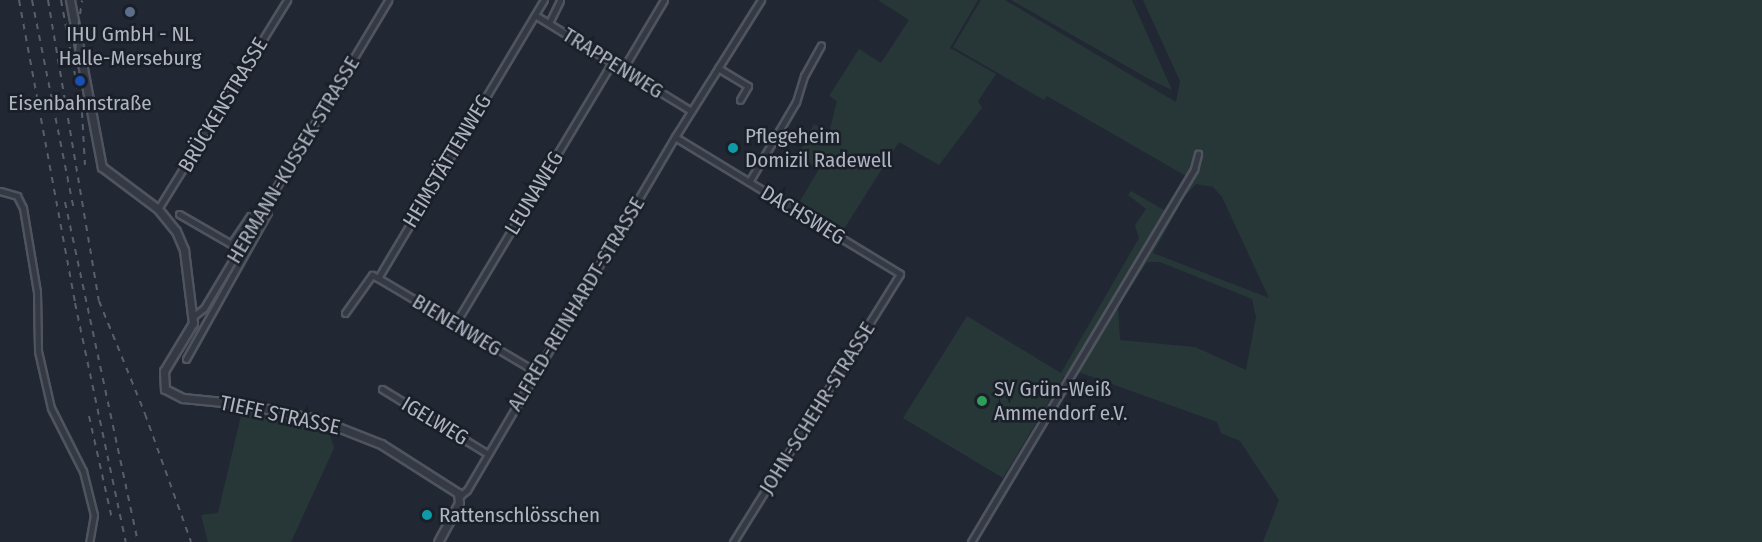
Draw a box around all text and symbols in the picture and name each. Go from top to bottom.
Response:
marker: IHU GmbH - NL Halle-Merseburg [123,5,137,19]
place label: IHU GmbH - NL Halle-Merseburg [59,21,201,71]
street label: TRAPPENWEG [558,22,668,104]
street label: BRÜCKENSTRASSE [173,33,273,177]
street label: HERMANN-KUSSEK-STRASSE [221,52,365,268]
marker: Eisenbahnstraße [73,74,87,88]
place label: Eisenbahnstraße [8,90,152,116]
street label: HEIMSTÄTTENWEG [397,90,497,232]
place label: Pflegeheim Domizil Radewell [745,123,892,173]
marker: Pflegeheim Domizil Radewell [726,141,740,155]
street label: LEUNAWEG [499,147,569,239]
street label: DACHSWEG [756,180,850,250]
street label: ALFRED-REINHARDT-STRASSE [502,192,650,416]
street label: BIENENWEG [408,289,506,361]
street label: JOHN-SCHEHR-STRASSE [754,317,880,499]
place label: SV Grün-Weiß Ammendorf e.V. [994,376,1127,426]
street label: TIEFE STRASSE [218,390,342,440]
street label: IGELWEG [397,391,473,451]
marker: SV Grün-Weiß Ammendorf e.V. [975,394,989,408]
place label: Rattenschlösschen [439,502,600,528]
marker: Rattenschlösschen [420,508,434,522]

